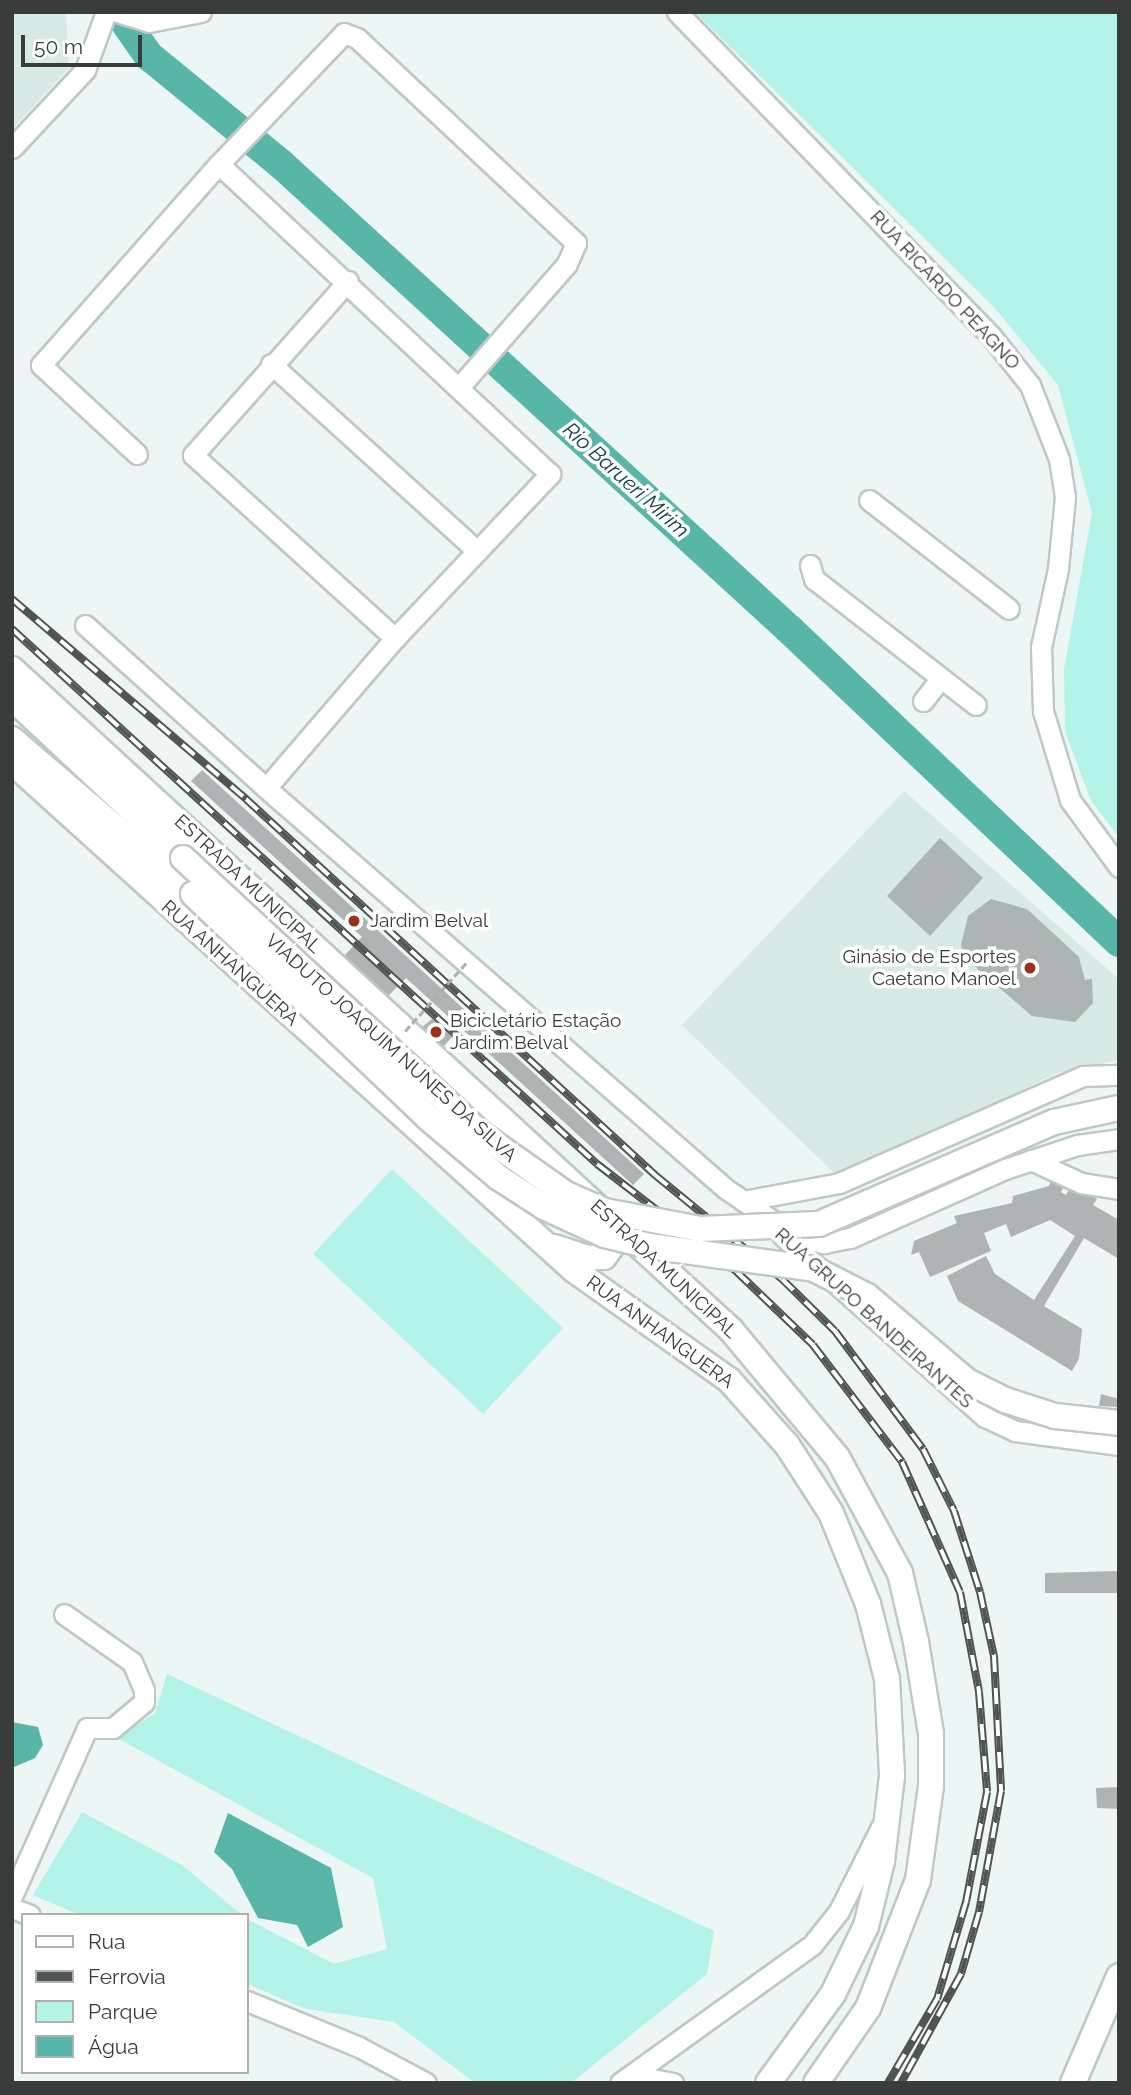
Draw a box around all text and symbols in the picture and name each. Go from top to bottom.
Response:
scale bar [24,21,145,65]
text: 50 m [34,34,83,59]
street label: RUA RICARDO PEAGNO [865,205,1025,375]
water label: Rio Barueri Mirim [558,417,694,543]
street label: ESTRADA MUNICIPAL [169,810,327,958]
street label: RUA ANHANGUERA [156,895,304,1031]
place label: Jardim Belval [370,910,488,932]
marker: Jardim Belval [344,911,364,931]
street label: VIADUTO JOAQUIM NUNES DA SILVA [260,929,522,1167]
place label: Ginásio de Esportes Caetano Manoel [843,946,1016,990]
marker: Ginásio de Esportes Caetano Manoel [1022,960,1038,976]
place label: Bicicletário Estação Jardim Belval [450,1010,621,1054]
marker: Bicicletário Estação Jardim Belval [428,1024,444,1040]
street label: ESTRADA MUNICIPAL [585,1195,743,1343]
street label: RUA GRUPO BANDEIRANTES [770,1223,978,1413]
street label: RUA ANHANGUERA [581,1271,739,1393]
legend [21,1913,248,2074]
text: Rua [88,1929,125,1954]
text: Ferrovia [88,1964,166,1989]
text: Parque [88,1999,157,2024]
text: Água [88,2034,139,2059]

